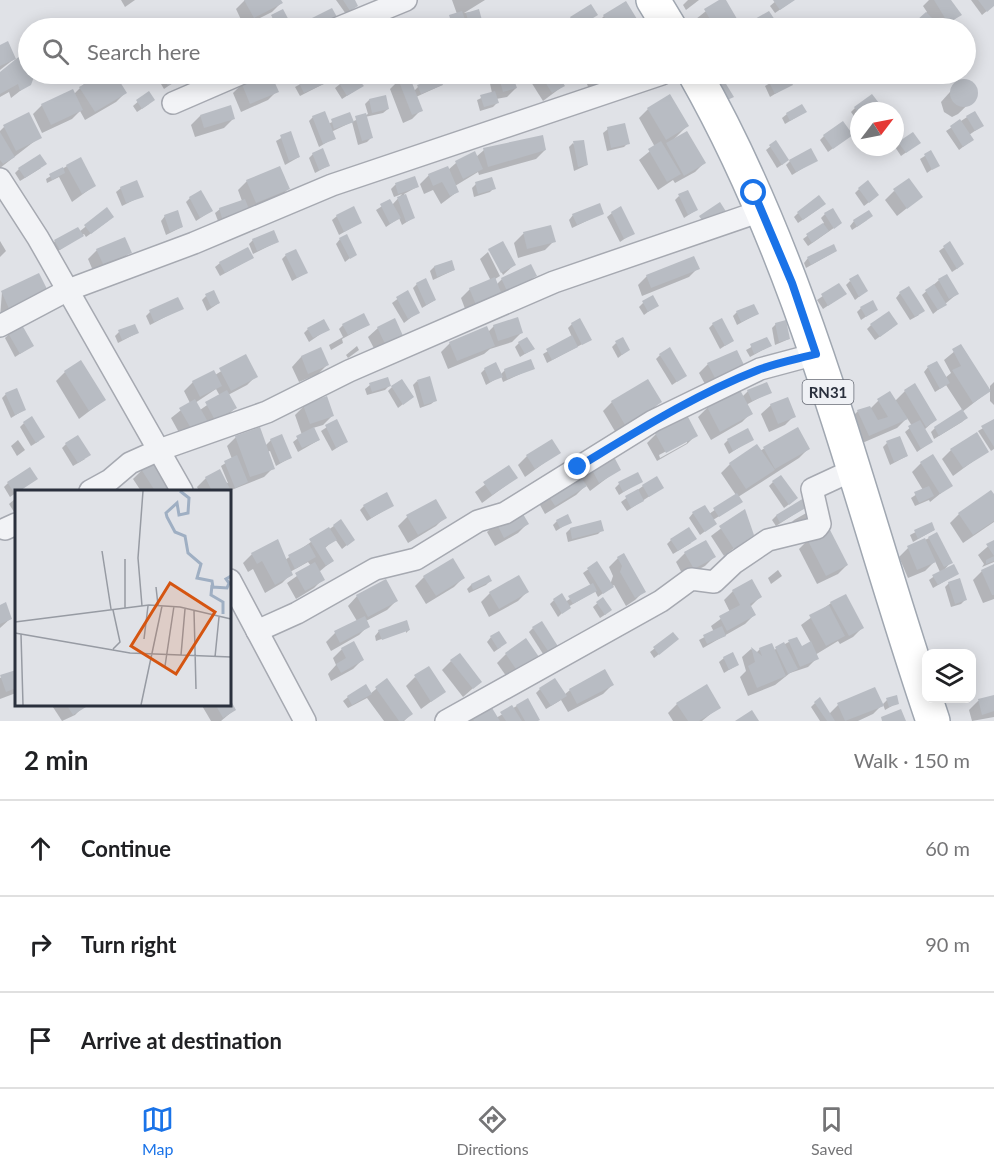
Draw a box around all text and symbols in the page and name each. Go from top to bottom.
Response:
search box [18,18,976,84]
icon: search [39,35,72,68]
text: Search here [87,38,200,65]
north arrow [850,102,904,156]
route start [740,179,766,205]
road number: RN31 [802,380,854,404]
route end [564,453,590,479]
inset map [15,490,231,706]
map controls [922,649,976,703]
button: layers [922,649,976,703]
text: 2 min [24,744,88,776]
text: Walk · 150 m [854,748,970,772]
icon: ahead [24,832,57,865]
text: Continue [81,835,171,862]
text: 60 m [925,836,970,860]
icon: right [24,928,57,961]
text: Turn right [81,931,176,958]
text: 90 m [925,932,970,956]
icon: arrive [24,1024,57,1057]
text: Arrive at destination [81,1027,282,1054]
tab: Map [141,1103,174,1158]
tab: Directions [456,1103,529,1158]
tab: Saved [811,1103,853,1158]

